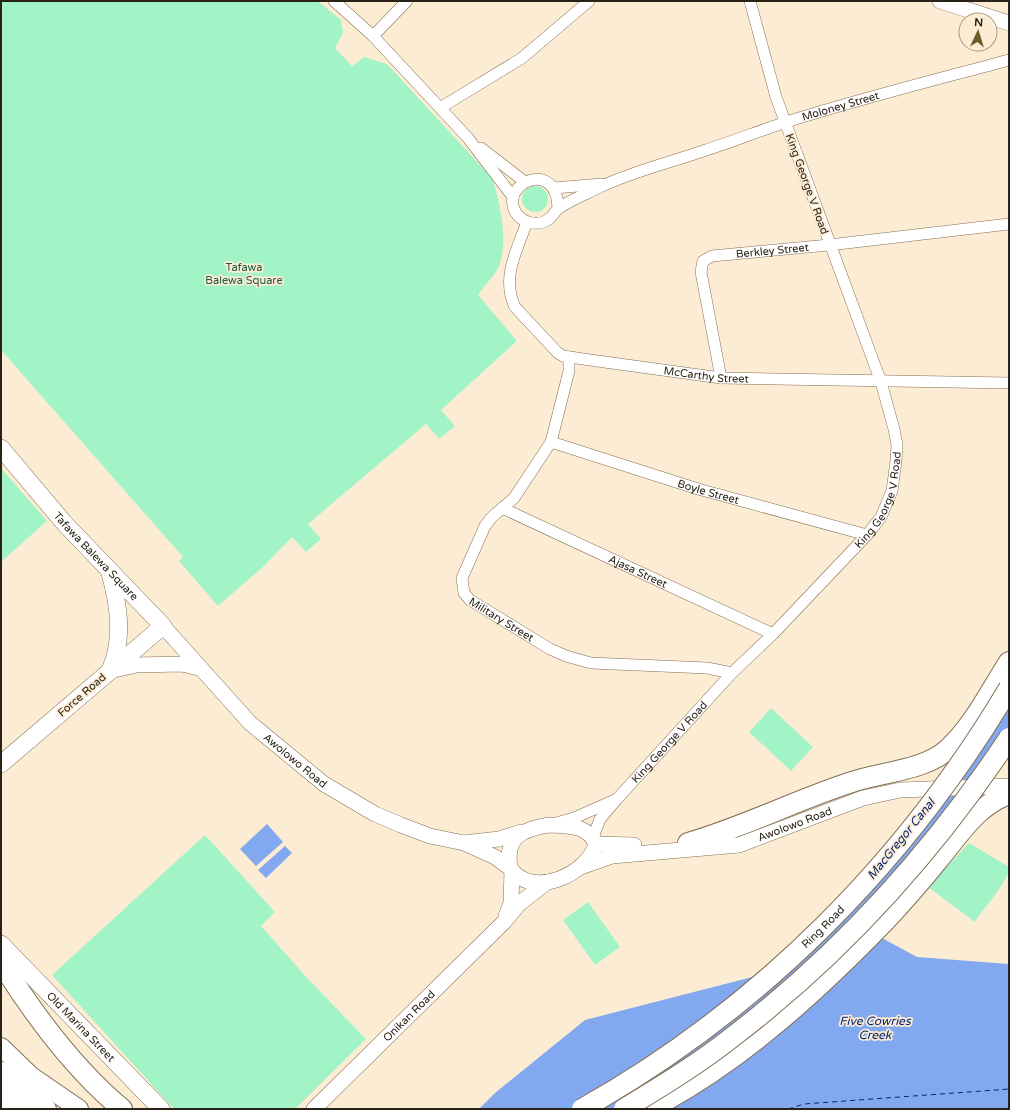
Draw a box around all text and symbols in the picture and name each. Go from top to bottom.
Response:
north arrow [958,12,998,52]
text: N [974,16,984,29]
street label: Moloney Street [800,89,881,123]
street label: King George V Road [783,132,831,236]
street label: Berkley Street [735,240,809,260]
park label: Tafawa Balewa Square [205,261,283,287]
street label: McCarthy Street [663,364,749,385]
street label: King George V Road [852,451,903,551]
street label: Boyle Street [676,476,741,506]
street label: Tafawa Balewa Square [51,509,141,603]
street label: Ajasa Street [607,552,669,590]
street label: Military Street [467,595,536,644]
street label: Force Road [55,671,109,719]
street label: King George V Road [629,698,710,785]
street label: Awolowo Road [261,730,330,790]
water label: MacGregor Canal [864,794,939,882]
street label: Awolowo Road [756,804,834,844]
street label: Ring Road [799,903,847,951]
street label: Onikan Road [380,987,437,1044]
street label: Old Marina Street [44,989,118,1064]
water label: Five Cowries Creek [839,1014,912,1042]

